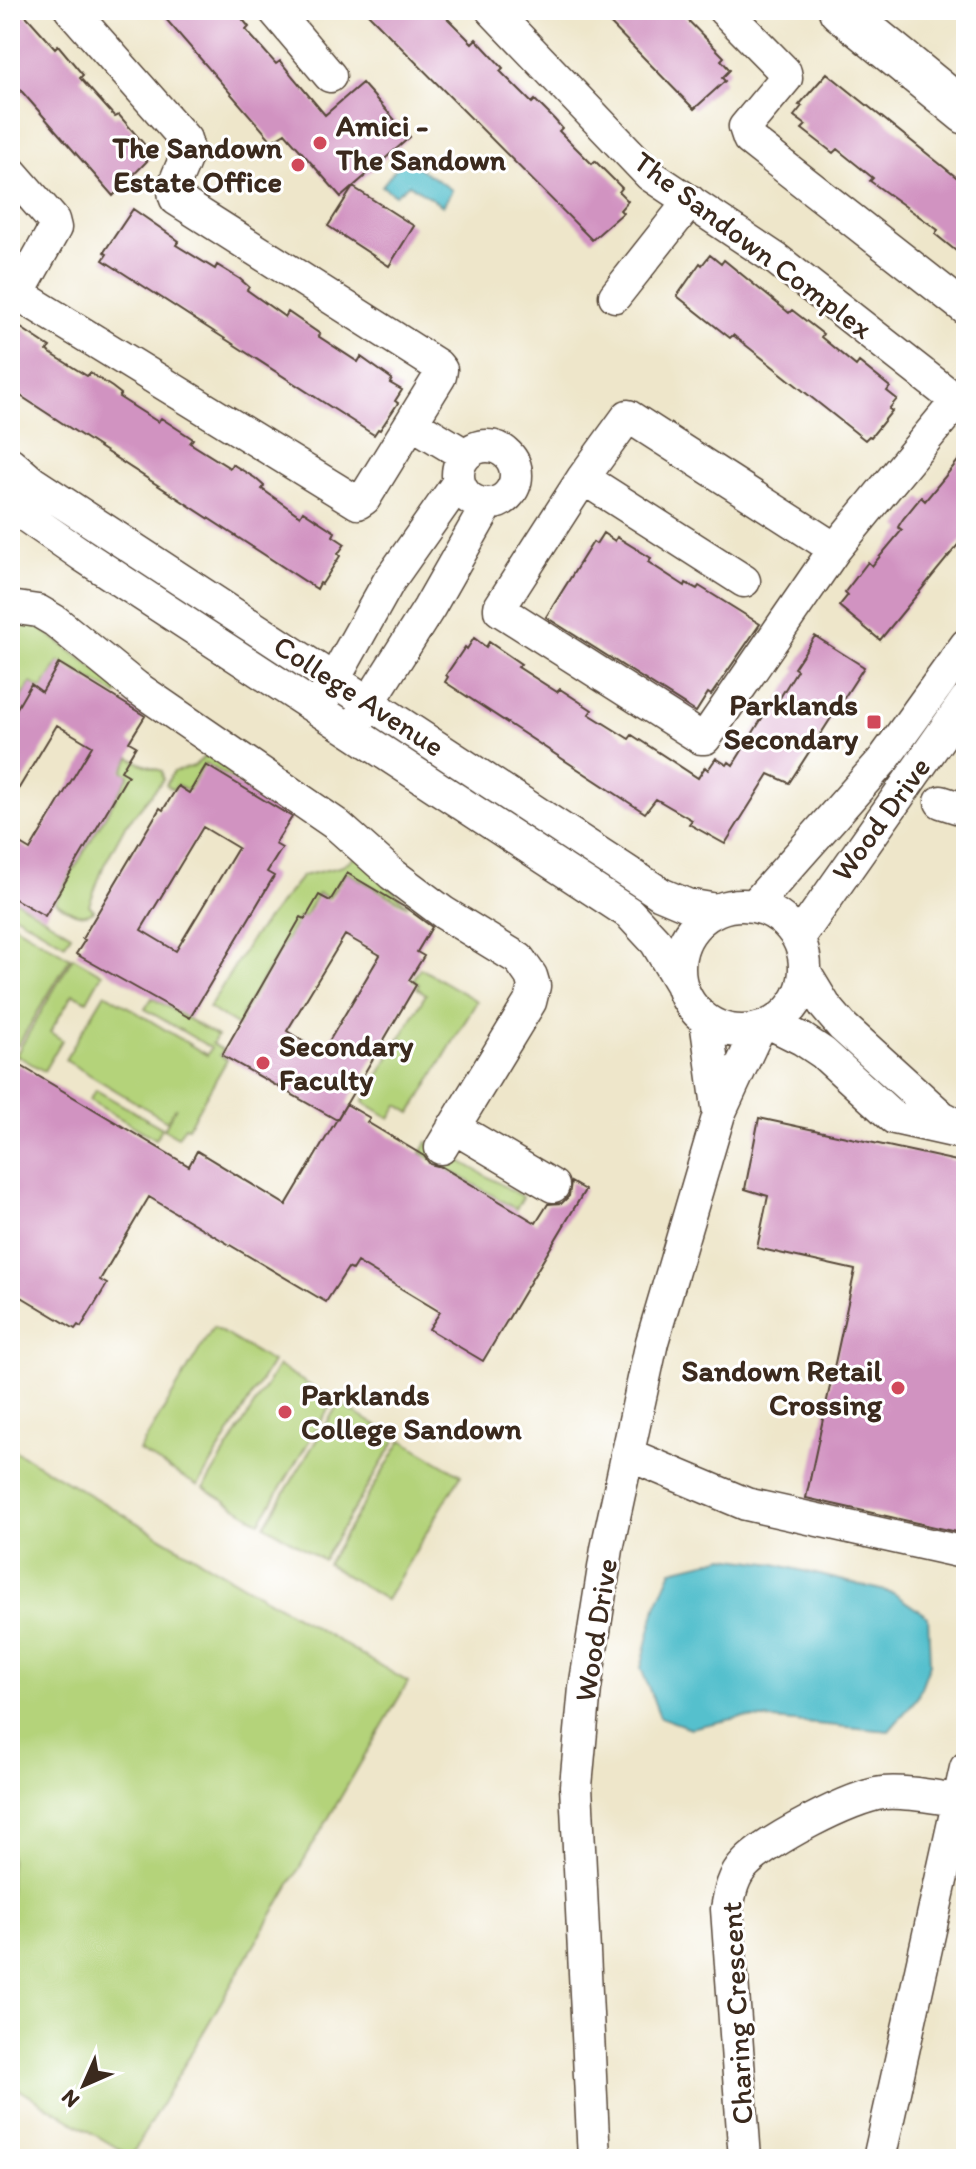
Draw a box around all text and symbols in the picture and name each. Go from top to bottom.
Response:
place label: Amici - The Sandown [335,107,507,178]
place label: The Sandown Estate Office [111,129,283,200]
marker: Amici - The Sandown [311,134,329,152]
street label: The Sandown Complex [626,143,880,347]
marker: The Sandown Estate Office [289,156,307,174]
street label: College Avenue [267,627,452,765]
place label: Parklands Secondary [724,686,859,757]
marker: Parklands Secondary [865,713,883,731]
street label: Wood Drive [823,749,938,888]
place label: Secondary Faculty [279,1027,414,1098]
marker: Secondary Faculty [254,1054,272,1072]
place label: Sandown Retail Crossing [682,1352,883,1423]
place label: Parklands College Sandown [301,1376,522,1447]
marker: Sandown Retail Crossing [889,1379,907,1397]
marker: Parklands College Sandown [276,1403,294,1421]
street label: Wood Drive [566,1556,625,1704]
street label: Charing Crescent [712,1901,761,2126]
north arrow [44,2045,124,2125]
text: N [55,2084,85,2114]

